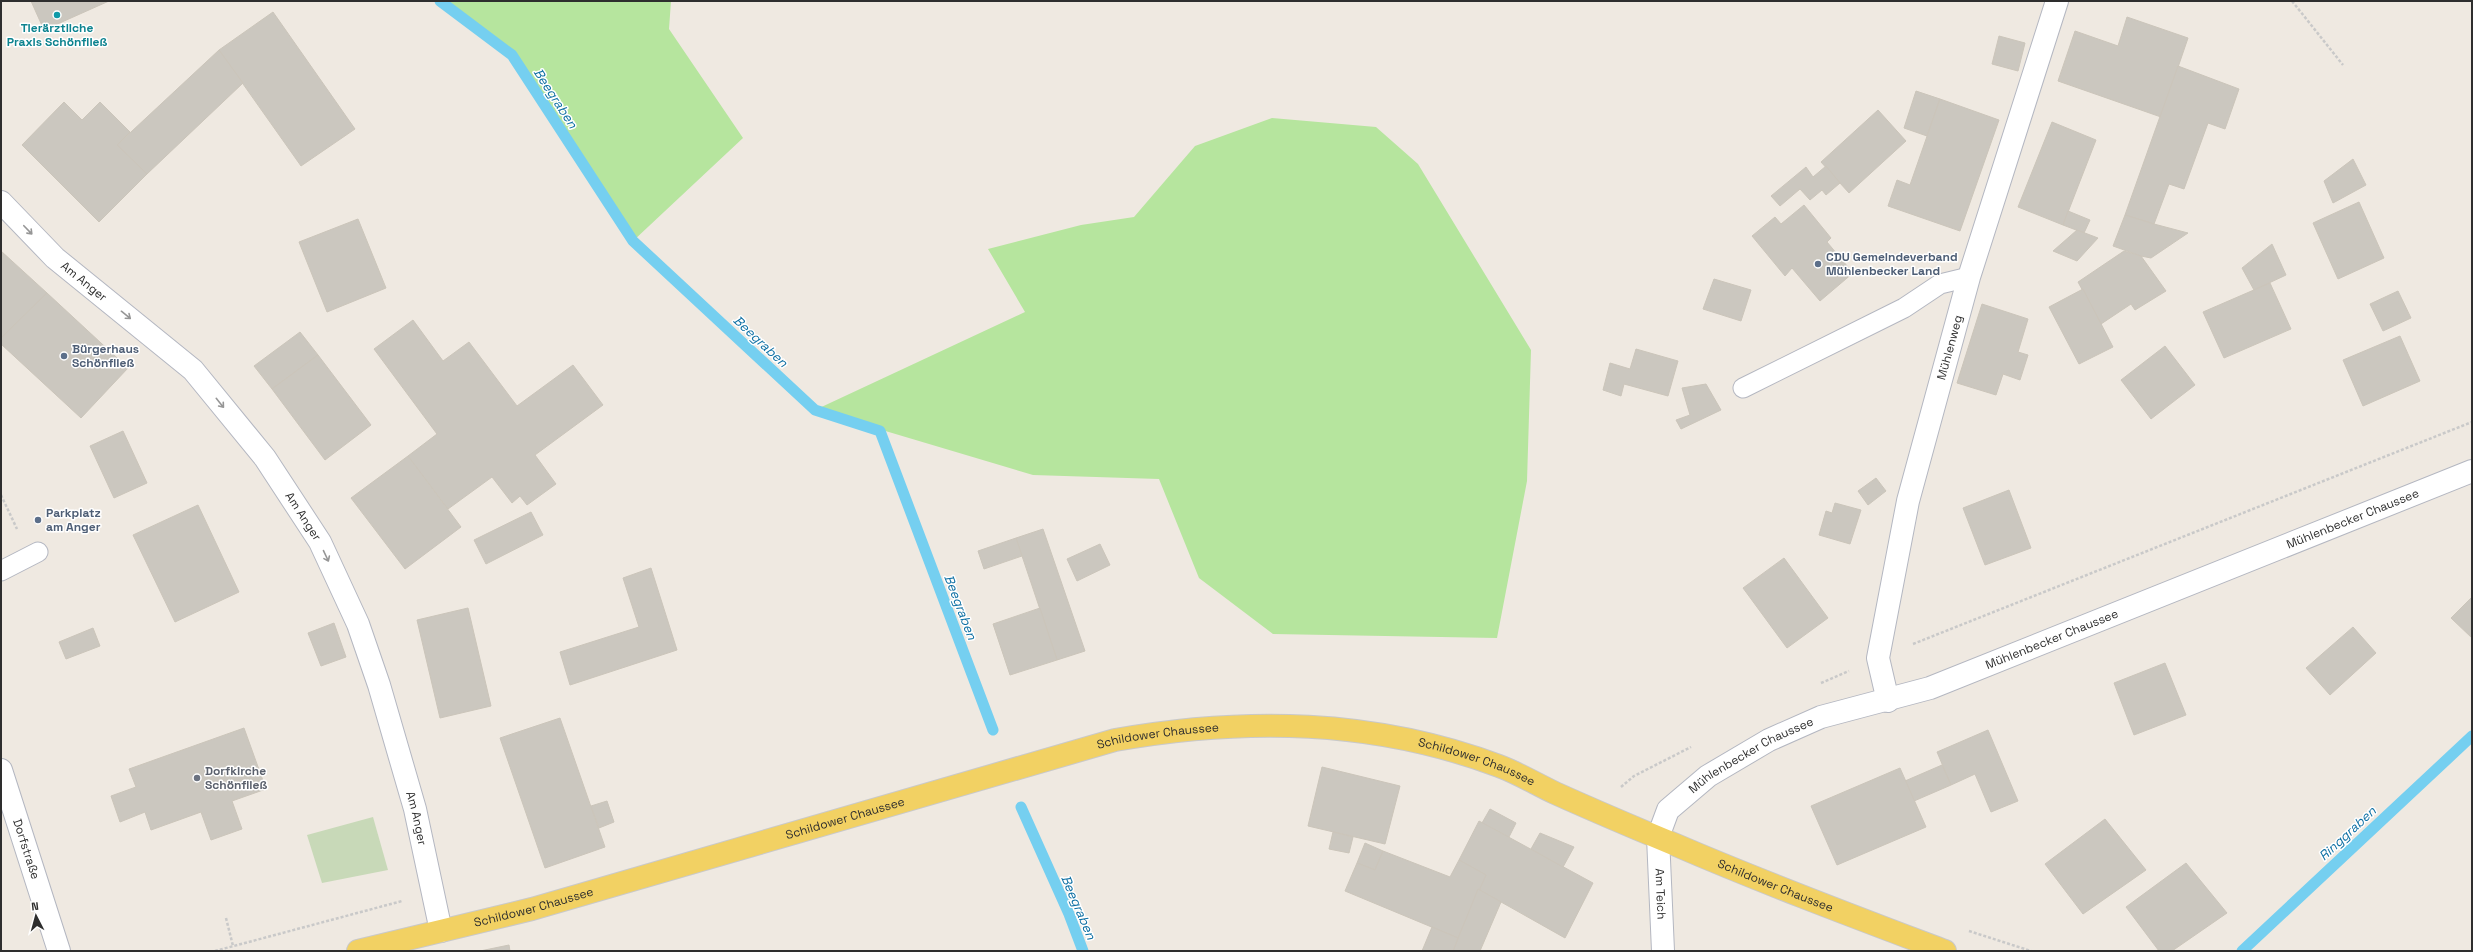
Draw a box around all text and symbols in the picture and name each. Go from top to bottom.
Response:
marker: Tierärztliche Praxis Schönfließ [52,10,62,20]
place label: Tierärztliche Praxis Schönfließ [7,20,108,50]
water label: Beegraben [530,65,582,132]
one-way arrow [23,225,33,235]
place label: CDU Gemeindeverband Mühlenbecker Land [1826,249,1958,279]
street label: Am Anger [57,258,111,305]
marker: CDU Gemeindeverband Mühlenbecker Land [1813,259,1823,269]
one-way arrow [120,311,131,320]
water label: Beegraben [730,312,792,372]
street label: Mühlenweg [1933,313,1966,382]
place label: Bürgerhaus Schönfließ [72,341,139,371]
marker: Bürgerhaus Schönfließ [59,351,69,361]
one-way arrow [216,398,225,409]
street label: Mühlenbecker Chaussee [2284,485,2421,553]
street label: Am Anger [281,489,325,544]
place label: Parkplatz am Anger [46,505,101,535]
marker: Parkplatz am Anger [33,515,43,525]
one-way arrow [323,549,331,561]
water label: Beegraben [940,572,981,643]
street label: Mühlenbecker Chaussee [1983,606,2120,673]
street label: Mühlenbecker Chaussee [1685,713,1816,797]
street label: Schildower Chaussee [1095,719,1219,753]
street label: Schildower Chaussee [1417,734,1538,790]
place label: Dorfkirche Schönfließ [205,763,267,793]
marker: Dorfkirche Schönfließ [192,773,202,783]
street label: Am Anger [402,789,431,847]
street label: Schildower Chaussee [784,793,906,843]
water label: Ringgraben [2315,802,2380,864]
street label: Dorfstraße [9,817,44,881]
street label: Schildower Chaussee [1715,855,1836,916]
street label: Am Teich [1651,868,1670,920]
water label: Beegraben [1057,872,1100,943]
street label: Schildower Chaussee [472,884,595,931]
north arrow [16,896,56,936]
text: N [31,899,39,913]

